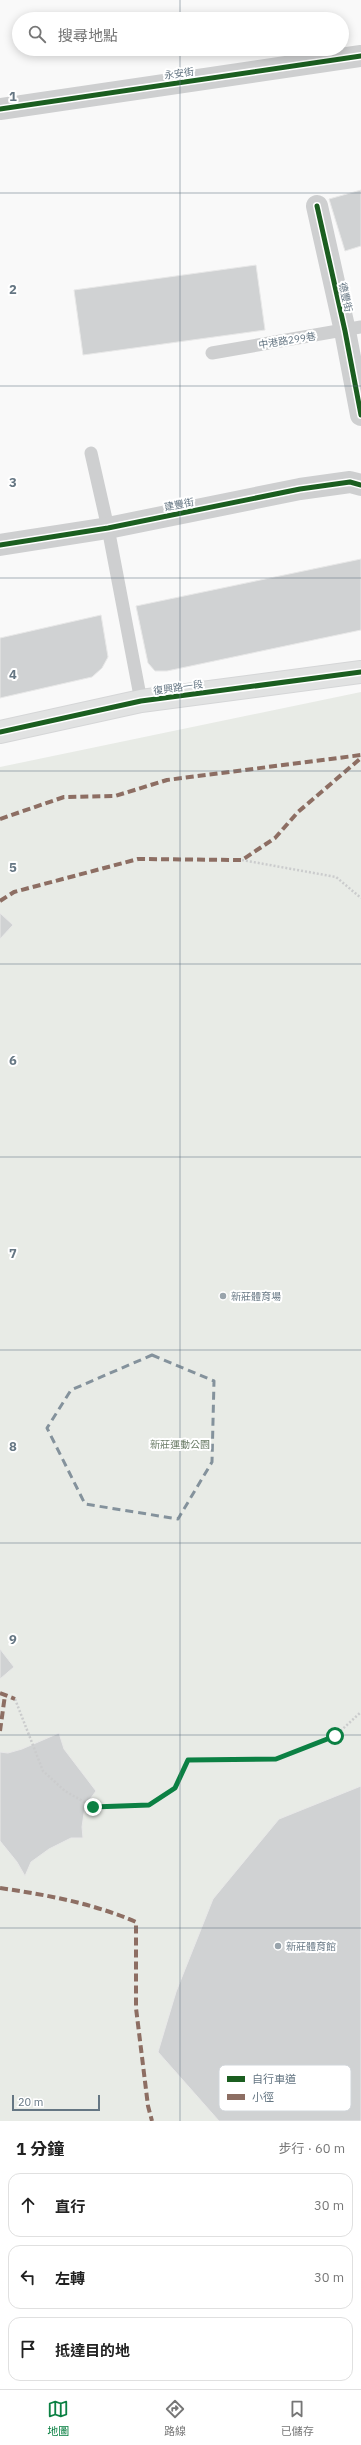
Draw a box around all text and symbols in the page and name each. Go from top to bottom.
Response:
search box [12,12,349,56]
icon: search [26,23,48,45]
text: 搜尋地點 [58,26,118,45]
street label: 永安街 [163,65,195,82]
text: 1 [9,88,17,105]
text: 2 [9,281,17,298]
street label: 德豐街 [336,281,355,313]
street label: 中港路299巷 [257,330,317,351]
text: 3 [9,474,17,491]
street label: 建豐街 [163,495,195,514]
text: 4 [9,666,17,683]
street label: 復興路一段 [152,678,204,697]
text: 5 [9,859,17,876]
text: 6 [9,1052,17,1069]
text: 7 [9,1245,17,1262]
place label: 新莊體育場 [231,1290,281,1303]
marker: 新莊體育場 [218,1291,228,1301]
text: 8 [9,1438,17,1455]
park label: 新莊運動公園 [150,1438,210,1451]
text: 9 [9,1631,17,1648]
route start [326,1727,344,1745]
route end [84,1798,102,1816]
place label: 新莊體育館 [286,1940,336,1953]
marker: 新莊體育館 [273,1941,283,1951]
legend [219,2065,351,2111]
text: 自行車道 [252,2072,296,2086]
text: 小徑 [252,2090,274,2104]
scale bar [12,2093,100,2112]
text: 20 m [18,2095,43,2109]
text: 1 分鐘 [16,2138,64,2160]
text: 步行 · 60 m [279,2140,345,2157]
icon: ahead [17,2194,39,2216]
text: 直行 [55,2197,85,2216]
text: 30 m [314,2197,344,2214]
icon: left [17,2266,39,2288]
text: 左轉 [55,2269,85,2288]
text: 30 m [314,2269,344,2286]
icon: arrive [17,2338,39,2360]
text: 抵達目的地 [55,2341,130,2360]
tab: 地圖 [47,2398,69,2438]
tab: 路線 [164,2398,186,2438]
tab: 已儲存 [281,2398,314,2438]

